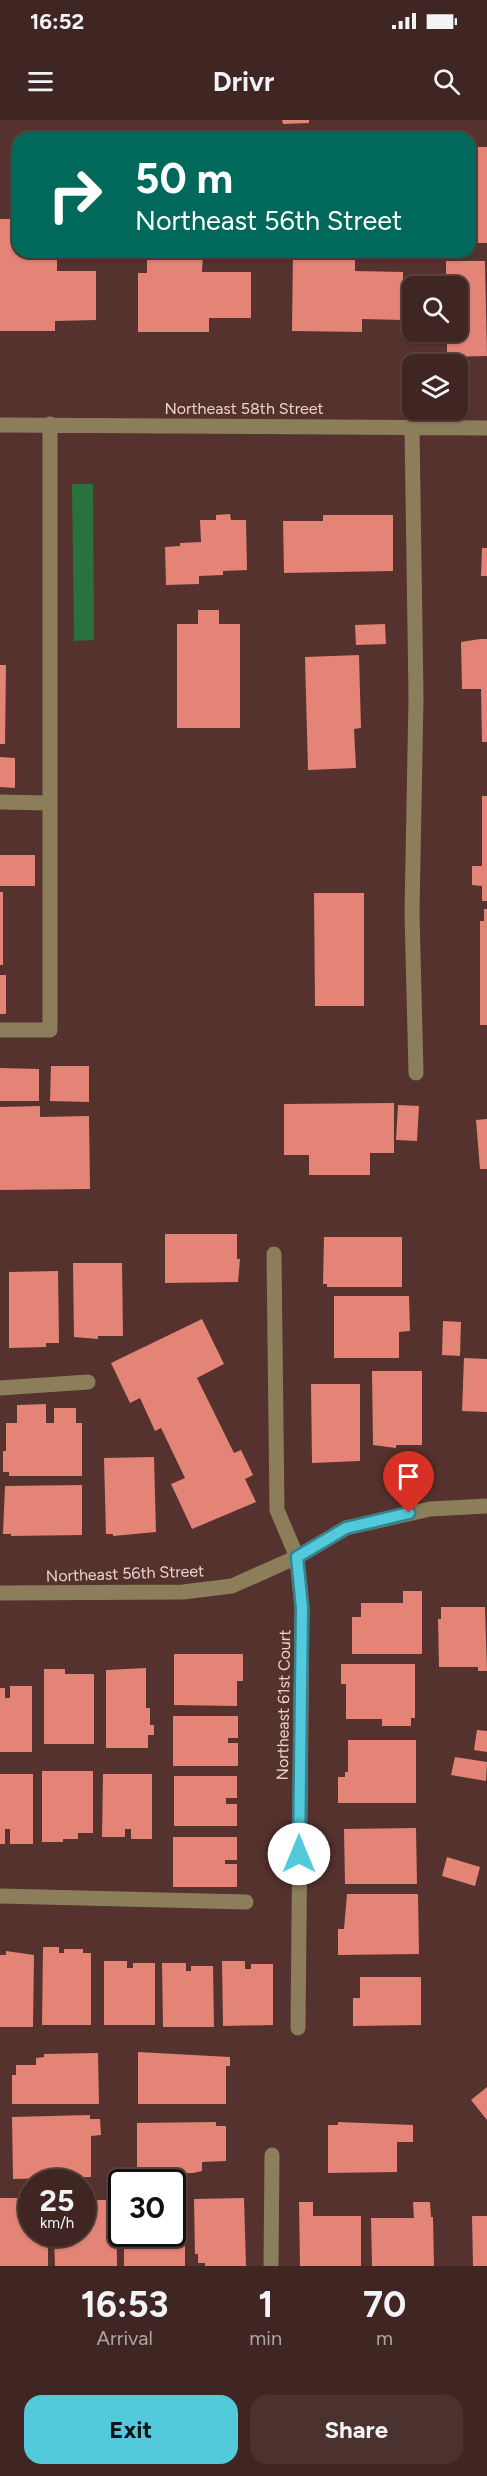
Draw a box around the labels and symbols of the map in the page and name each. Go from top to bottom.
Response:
street label: Northeast 58th Street [164,399,324,418]
pin [383,1451,434,1513]
street label: Northeast 56th Street [46,1561,204,1586]
street label: Northeast 61st Court [273,1629,294,1781]
position arrow [267,1822,331,1886]
speed limit sign: 30 [108,2169,186,2247]

